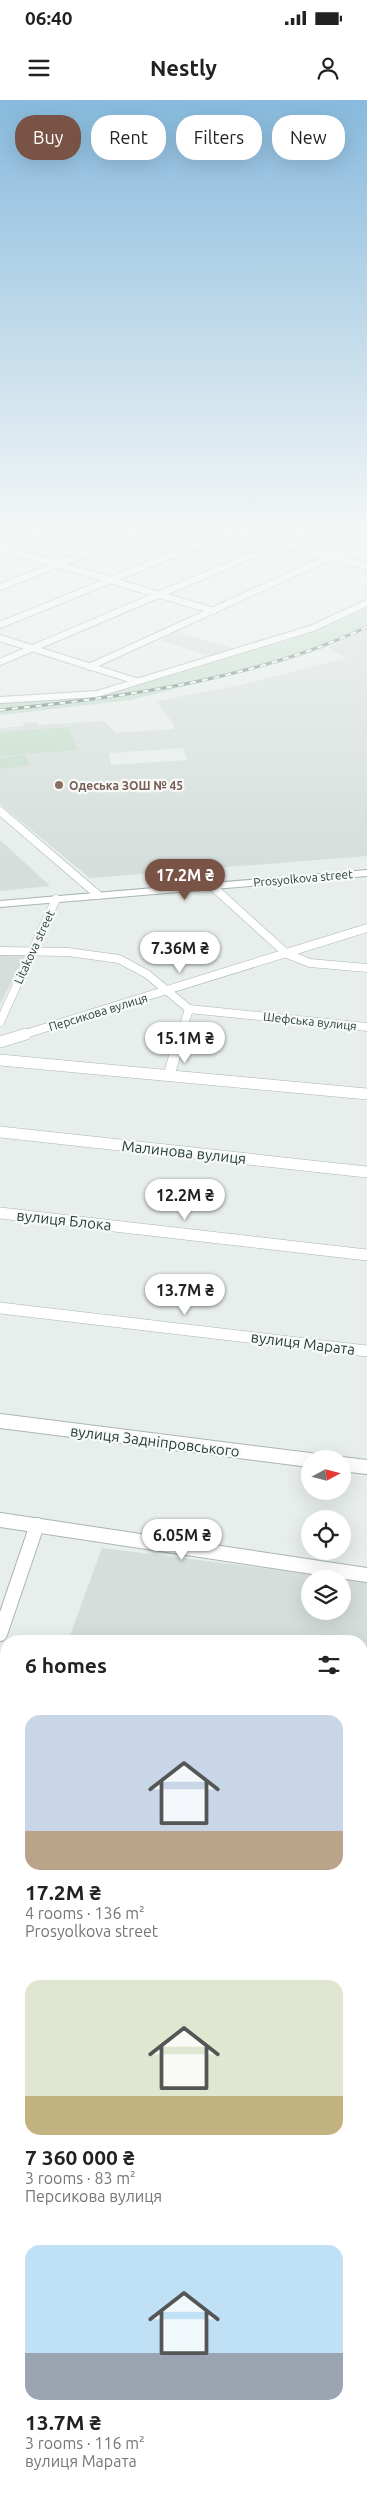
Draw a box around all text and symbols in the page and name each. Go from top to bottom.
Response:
text: 06:40 [25,7,73,29]
icon: menu [25,54,53,82]
icon: person [314,54,342,82]
text: Nestly [150,55,217,80]
chip: Buy [15,115,81,160]
chip: Rent [91,115,166,160]
chip: Filters [176,115,262,160]
chip: New [272,115,345,160]
marker: Одеська ЗОШ № 45 [53,779,65,791]
place label: Одеська ЗОШ № 45 [69,779,183,792]
pin: 17.2M ₴ [139,858,231,901]
text: 17.2M ₴ [156,866,214,884]
street label: Prosyolkova street [253,867,354,889]
street label: Litakova street [11,908,57,986]
pin: 7.36M ₴ [134,932,226,974]
text: 7.36M ₴ [151,939,209,957]
street label: Персикова вулиця [47,991,149,1033]
street label: Шефська вулиця [263,1010,357,1032]
pin: 15.1M ₴ [139,1022,231,1064]
text: 15.1M ₴ [156,1029,214,1047]
street label: Малинова вулиця [121,1137,247,1167]
pin: 12.2M ₴ [139,1178,231,1221]
text: 12.2M ₴ [156,1186,214,1204]
street label: вулиця Блока [16,1207,112,1233]
pin: 13.7M ₴ [139,1274,231,1316]
text: 13.7M ₴ [156,1281,214,1299]
street label: вулиця Марата [250,1328,356,1358]
street label: вулиця Задніпровського [69,1422,241,1460]
north arrow [301,1450,351,1500]
map controls [301,1450,351,1620]
button: locate [301,1510,351,1560]
pin: 6.05M ₴ [136,1518,228,1561]
text: 6.05M ₴ [153,1526,211,1544]
button: layers [301,1570,351,1620]
icon: filters [315,1651,343,1679]
text: 6 homes [25,1653,107,1677]
icon: home [139,1748,229,1838]
text: 17.2M ₴ [25,1880,101,1904]
text: 4 rooms · 136 m² [25,1904,145,1922]
text: Prosyolkova street [25,1922,158,1940]
icon: home [139,2013,229,2103]
text: 7 360 000 ₴ [25,2145,135,2169]
text: 3 rooms · 83 m² [25,2169,136,2187]
text: Персикова вулиця [25,2187,162,2205]
icon: home [139,2278,229,2368]
text: 13.7M ₴ [25,2410,101,2434]
text: 3 rooms · 116 m² [25,2434,145,2452]
text: вулиця Марата [25,2452,137,2470]

